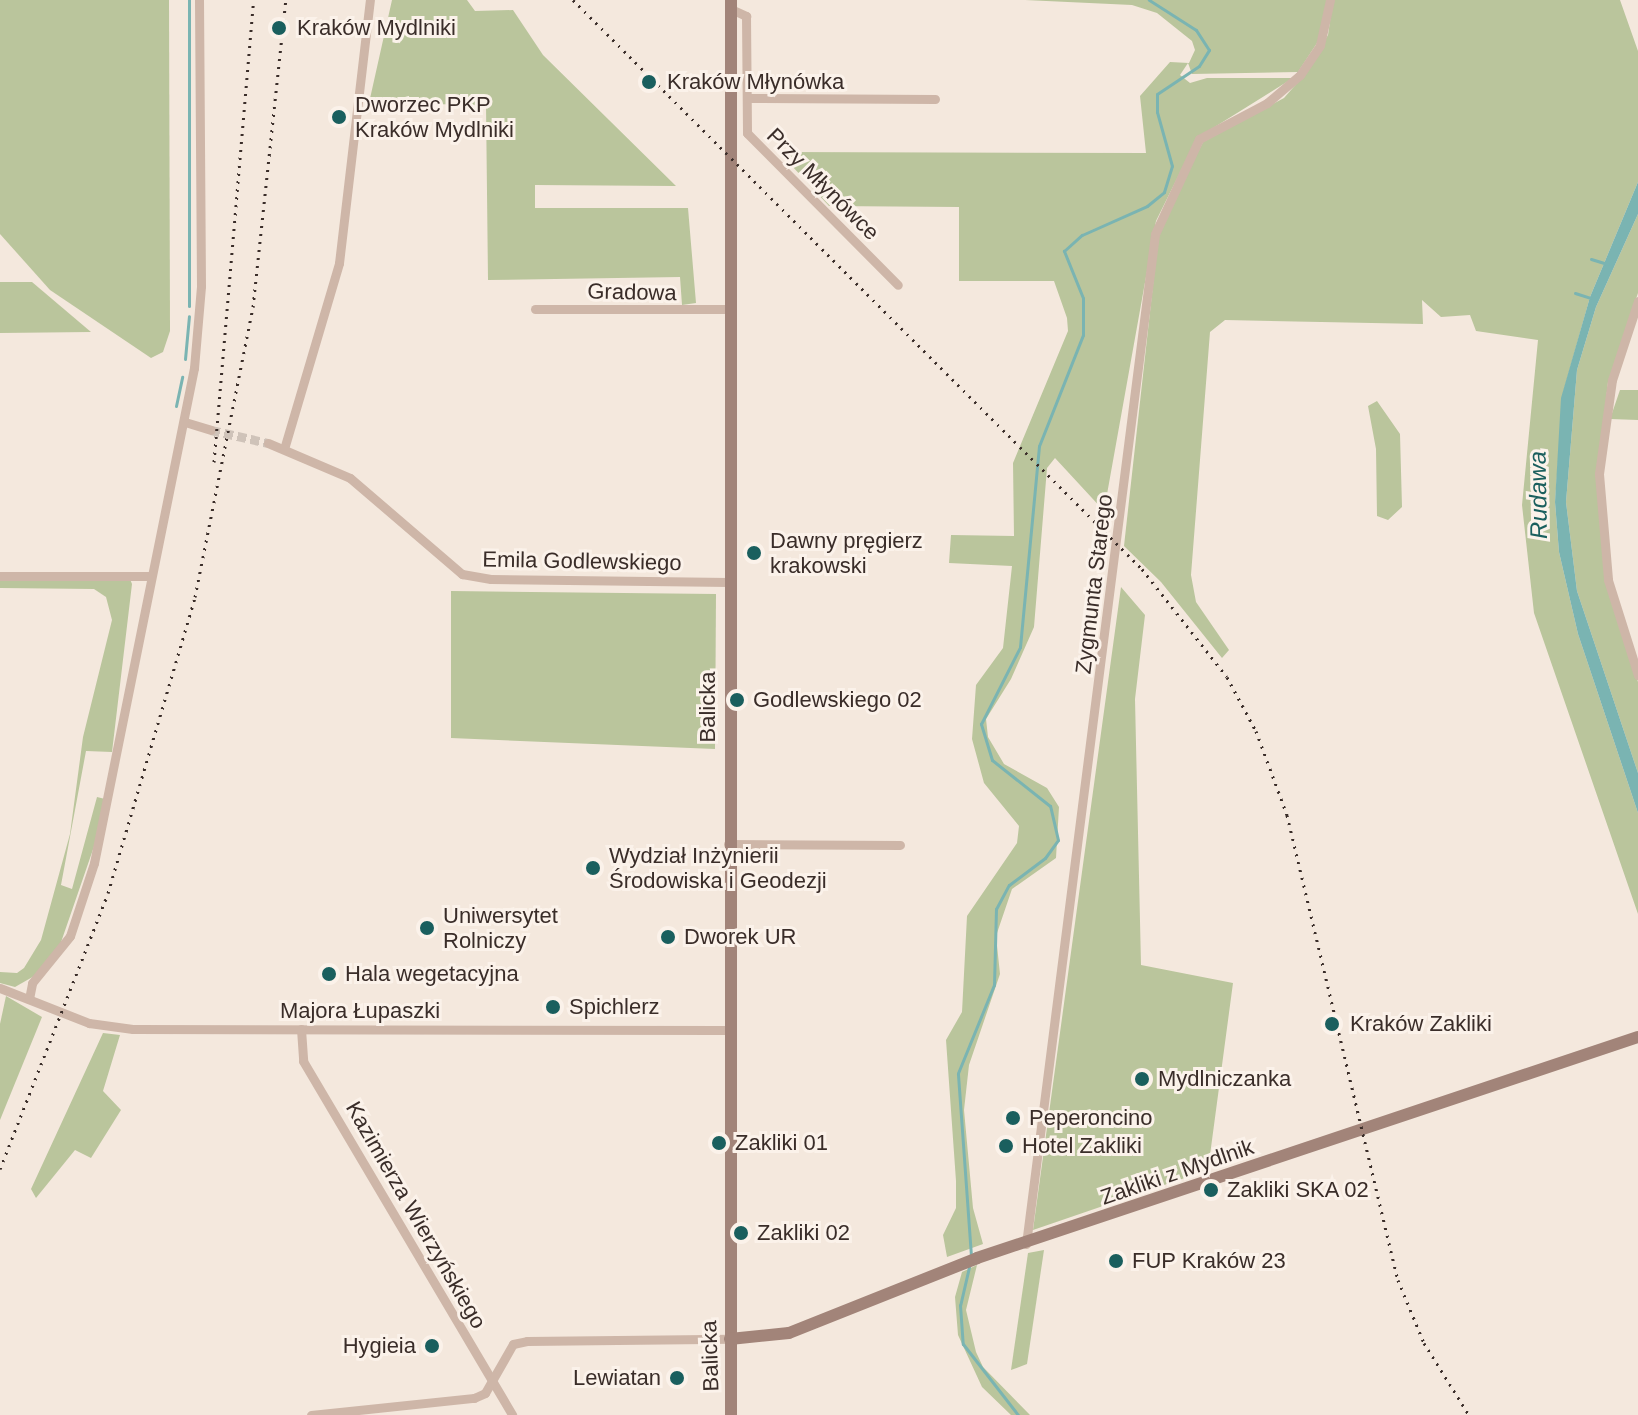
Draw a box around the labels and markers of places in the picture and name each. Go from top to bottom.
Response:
place label: Kraków Mydlniki [297,15,456,41]
marker: Kraków Mydlniki [268,17,290,39]
place label: Kraków Młynówka [667,69,844,95]
marker: Kraków Młynówka [638,71,660,93]
place label: Dworzec PKP Kraków Mydlniki [355,91,514,142]
marker: Dworzec PKP Kraków Mydlniki [330,108,348,126]
place label: Dawny pręgierz krakowski [770,527,923,578]
marker: Dawny pręgierz krakowski [745,544,763,562]
place label: Godlewskiego 02 [753,687,922,713]
marker: Godlewskiego 02 [728,691,746,709]
place label: Wydział Inżynierii Środowiska i Geodezji [609,842,827,894]
marker: Wydział Inżynierii Środowiska i Geodezji [584,859,602,877]
place label: Uniwersytet Rolniczy [443,902,558,954]
marker: Uniwersytet Rolniczy [418,919,436,937]
place label: Dworek UR [684,924,796,950]
marker: Dworek UR [659,928,677,946]
place label: Hala wegetacyjna [345,961,519,987]
marker: Hala wegetacyjna [320,965,338,983]
place label: Spichlerz [569,994,659,1020]
marker: Spichlerz [544,998,562,1016]
place label: Kraków Zakliki [1350,1011,1492,1037]
marker: Kraków Zakliki [1321,1013,1343,1035]
place label: Mydlniczanka [1158,1066,1291,1092]
marker: Mydlniczanka [1133,1070,1151,1088]
place label: Peperoncino [1029,1105,1153,1131]
marker: Peperoncino [1004,1109,1022,1127]
place label: Zakliki 01 [735,1130,828,1156]
place label: Hotel Zakliki [1022,1133,1142,1159]
marker: Zakliki 01 [710,1134,728,1152]
marker: Hotel Zakliki [997,1137,1015,1155]
place label: Zakliki SKA 02 [1227,1177,1370,1203]
marker: Zakliki SKA 02 [1202,1181,1220,1199]
place label: Zakliki 02 [757,1220,850,1246]
marker: Zakliki 02 [732,1224,750,1242]
place label: FUP Kraków 23 [1132,1248,1286,1274]
marker: FUP Kraków 23 [1107,1252,1125,1270]
place label: Hygieia [343,1333,416,1359]
marker: Hygieia [423,1337,441,1355]
place label: Lewiatan [573,1365,661,1391]
marker: Lewiatan [668,1369,686,1387]

